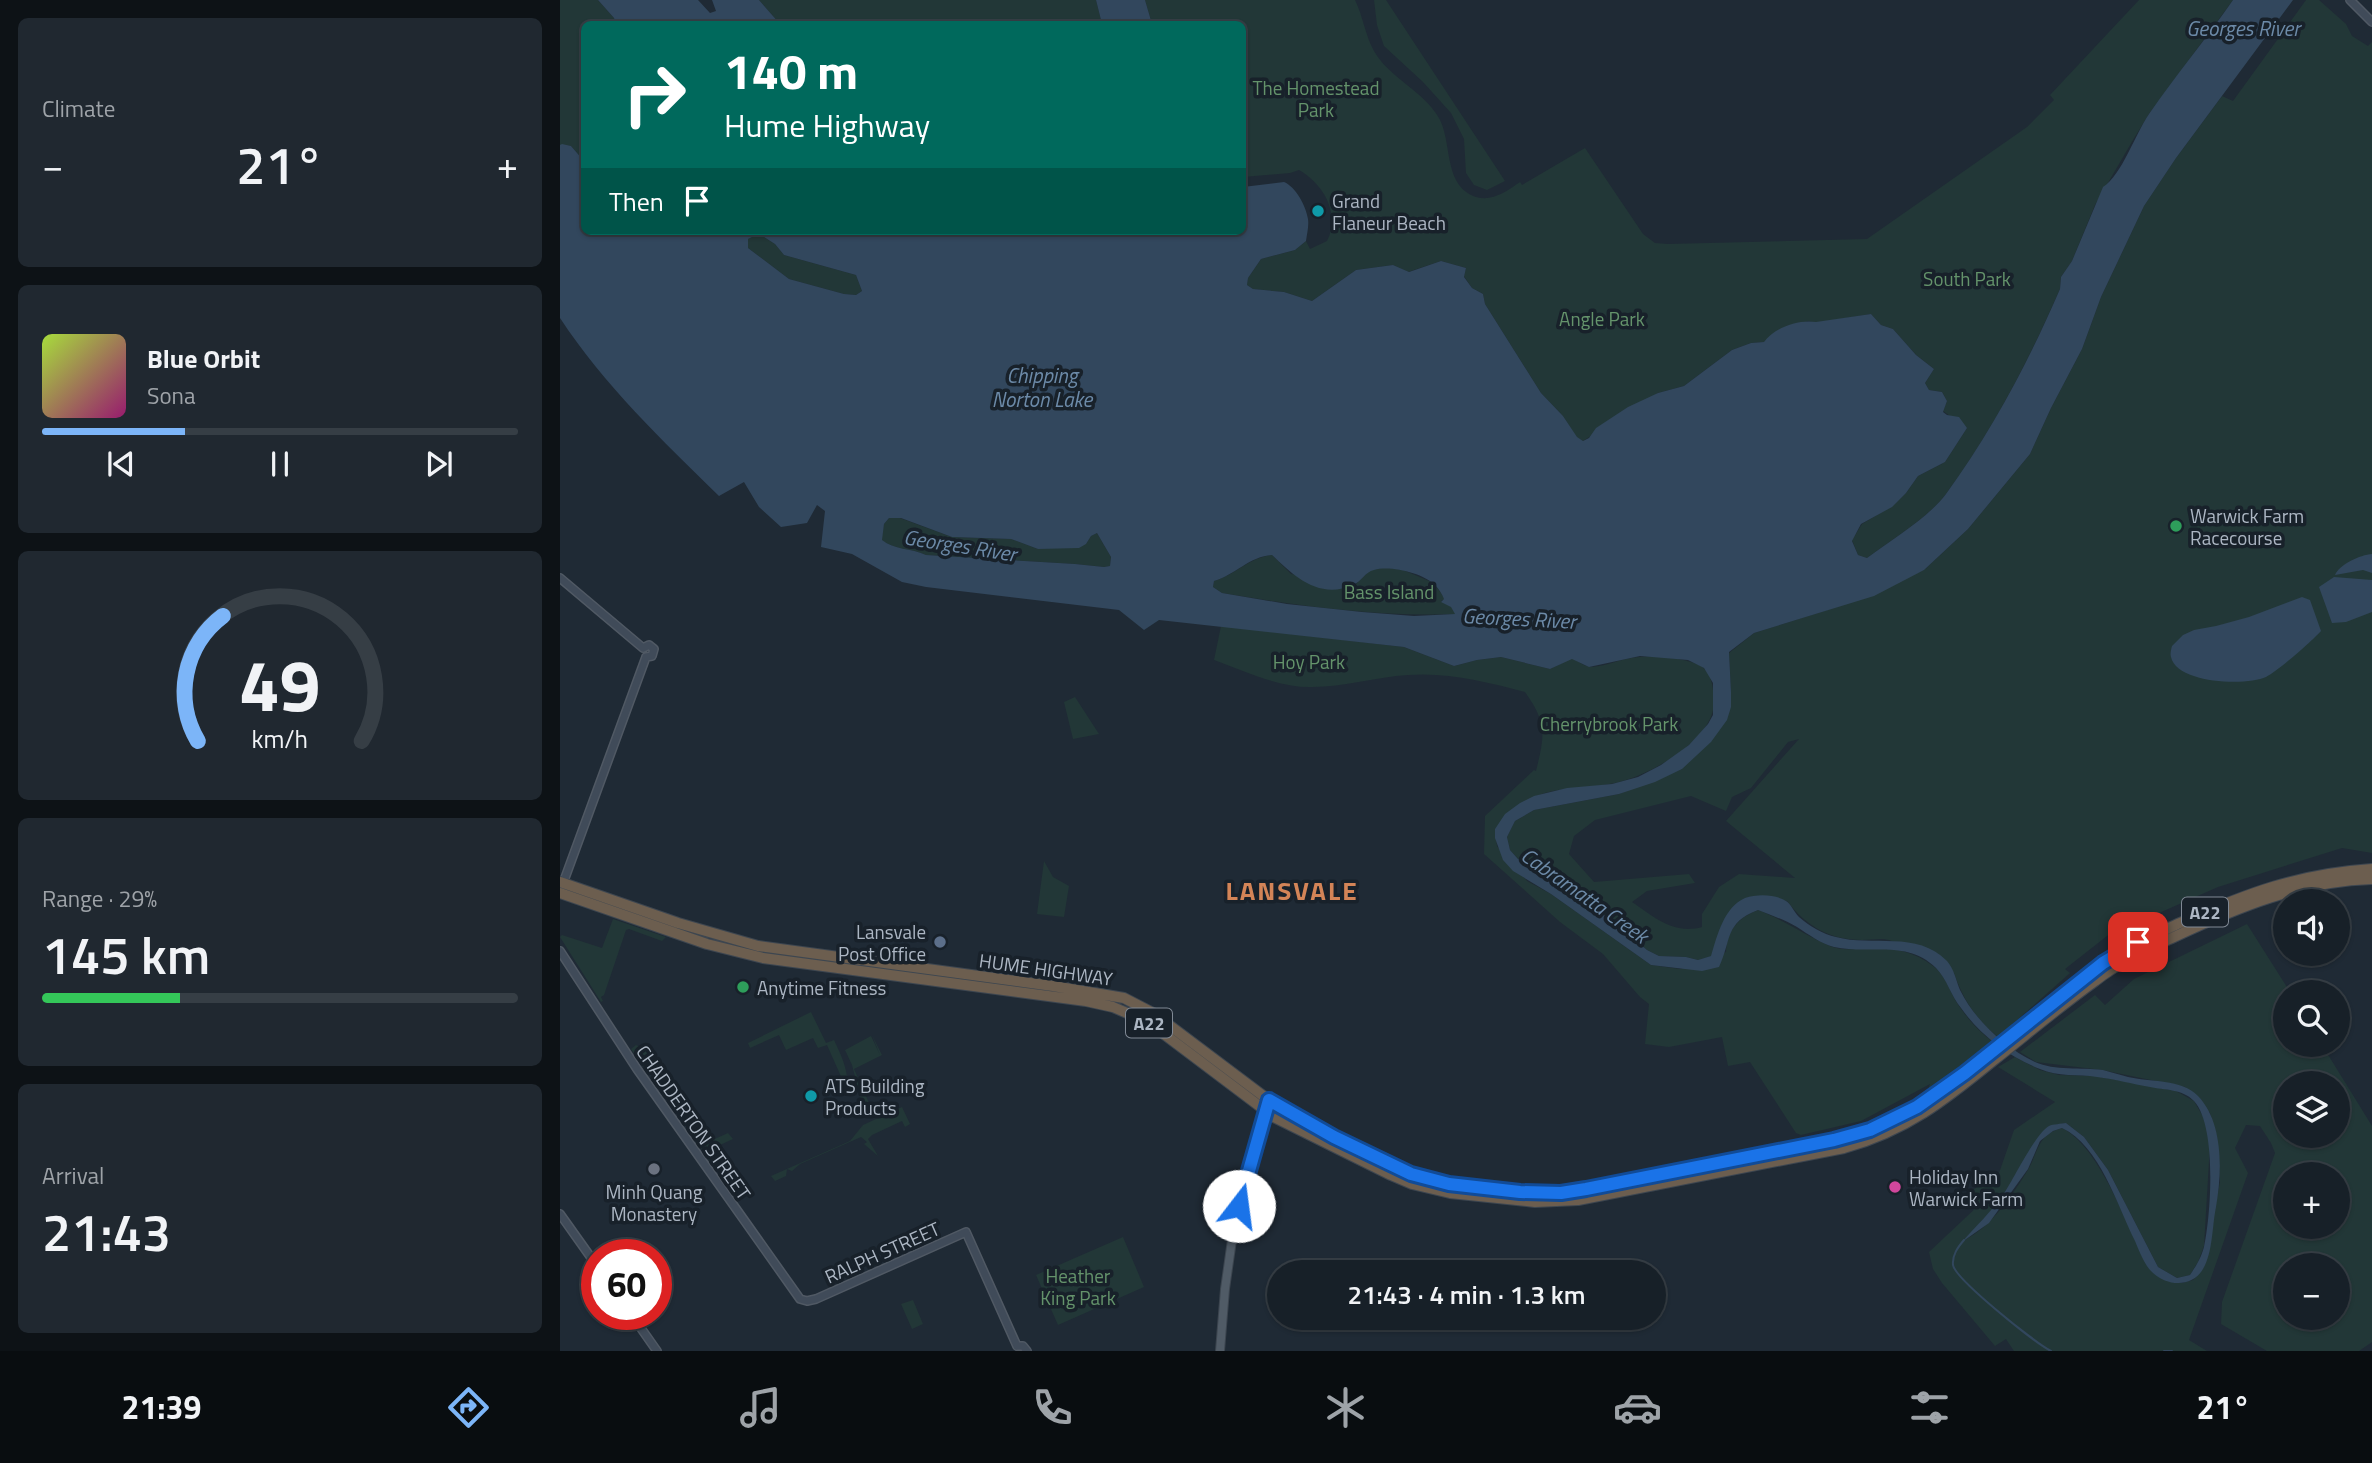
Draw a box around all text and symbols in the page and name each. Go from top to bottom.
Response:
water label: Georges River [2186,12,2302,44]
text: 140 m [724,33,858,108]
icon: right [609,49,700,140]
park label: The Homestead Park [1253,73,1379,124]
text: Climate [42,91,115,126]
text: Hume Highway [724,101,930,149]
text: 21° [236,125,324,204]
text: − [42,136,63,194]
text: + [497,136,518,194]
text: Then [609,182,664,221]
icon: arrive [678,182,716,220]
place label: Grand Flaneur Beach [1332,186,1446,237]
marker: Grand Flaneur Beach [1310,203,1326,219]
park label: South Park [1923,264,2011,293]
park label: Angle Park [1559,304,1645,333]
text: Blue Orbit [147,339,260,378]
water label: Chipping Norton Lake [992,359,1094,415]
text: Sona [147,378,195,413]
icon: previous [102,445,140,483]
icon: pause [261,445,299,483]
icon: next [420,445,458,483]
place label: Warwick Farm Racecourse [2190,501,2304,552]
marker: Warwick Farm Racecourse [2168,518,2184,534]
water label: Georges River [901,520,1021,570]
park label: Bass Island [1344,577,1434,606]
water label: Georges River [1461,599,1579,637]
text: 49 [239,630,321,740]
park label: Hoy Park [1273,647,1345,676]
park label: Cherrybrook Park [1540,709,1678,738]
text: km/h [252,720,308,758]
water label: Cabramatta Creek [1515,839,1657,952]
district label: LANSVALE [1225,871,1359,910]
text: Range · 29% [42,881,157,916]
map controls [2273,889,2350,1330]
button: sound [2273,889,2350,966]
road number: A22 [2182,897,2228,926]
pin [2108,912,2168,972]
text: 145 km [42,915,210,994]
place label: Lansvale Post Office [838,917,926,968]
icon: arrive [2119,923,2157,961]
marker: Lansvale Post Office [932,934,948,950]
street label: HUME HIGHWAY [977,945,1116,993]
place label: Anytime Fitness [757,973,887,1002]
marker: Anytime Fitness [735,979,751,995]
button: search [2273,980,2350,1057]
road number: A22 [1126,1008,1172,1038]
street label: CHADDERTON STREET [630,1039,758,1205]
place label: ATS Building Products [825,1071,925,1122]
button: layers [2273,1071,2350,1148]
marker: ATS Building Products [803,1088,819,1104]
text: Arrival [42,1158,104,1193]
marker: Minh Quang Monastery [646,1161,662,1177]
place label: Holiday Inn Warwick Farm [1909,1162,2023,1213]
button: + [2273,1162,2350,1239]
position arrow [1202,1169,1276,1243]
place label: Minh Quang Monastery [606,1177,703,1228]
marker: Holiday Inn Warwick Farm [1887,1179,1903,1195]
text: 21:43 [42,1192,171,1271]
street label: RALPH STREET [820,1214,944,1290]
speed limit sign: 60 [581,1239,672,1330]
button: − [2273,1253,2350,1330]
park label: Heather King Park [1040,1261,1116,1312]
text: 21:43 · 4 min · 1.3 km [1347,1275,1586,1314]
text: 21:39 [122,1383,201,1431]
icon: directions [444,1383,493,1432]
icon: music [736,1383,785,1432]
icon: phone [1028,1383,1077,1432]
icon: climate [1321,1383,1370,1432]
icon: car [1613,1383,1662,1432]
icon: filters [1905,1383,1954,1432]
text: 21° [2197,1383,2250,1431]

